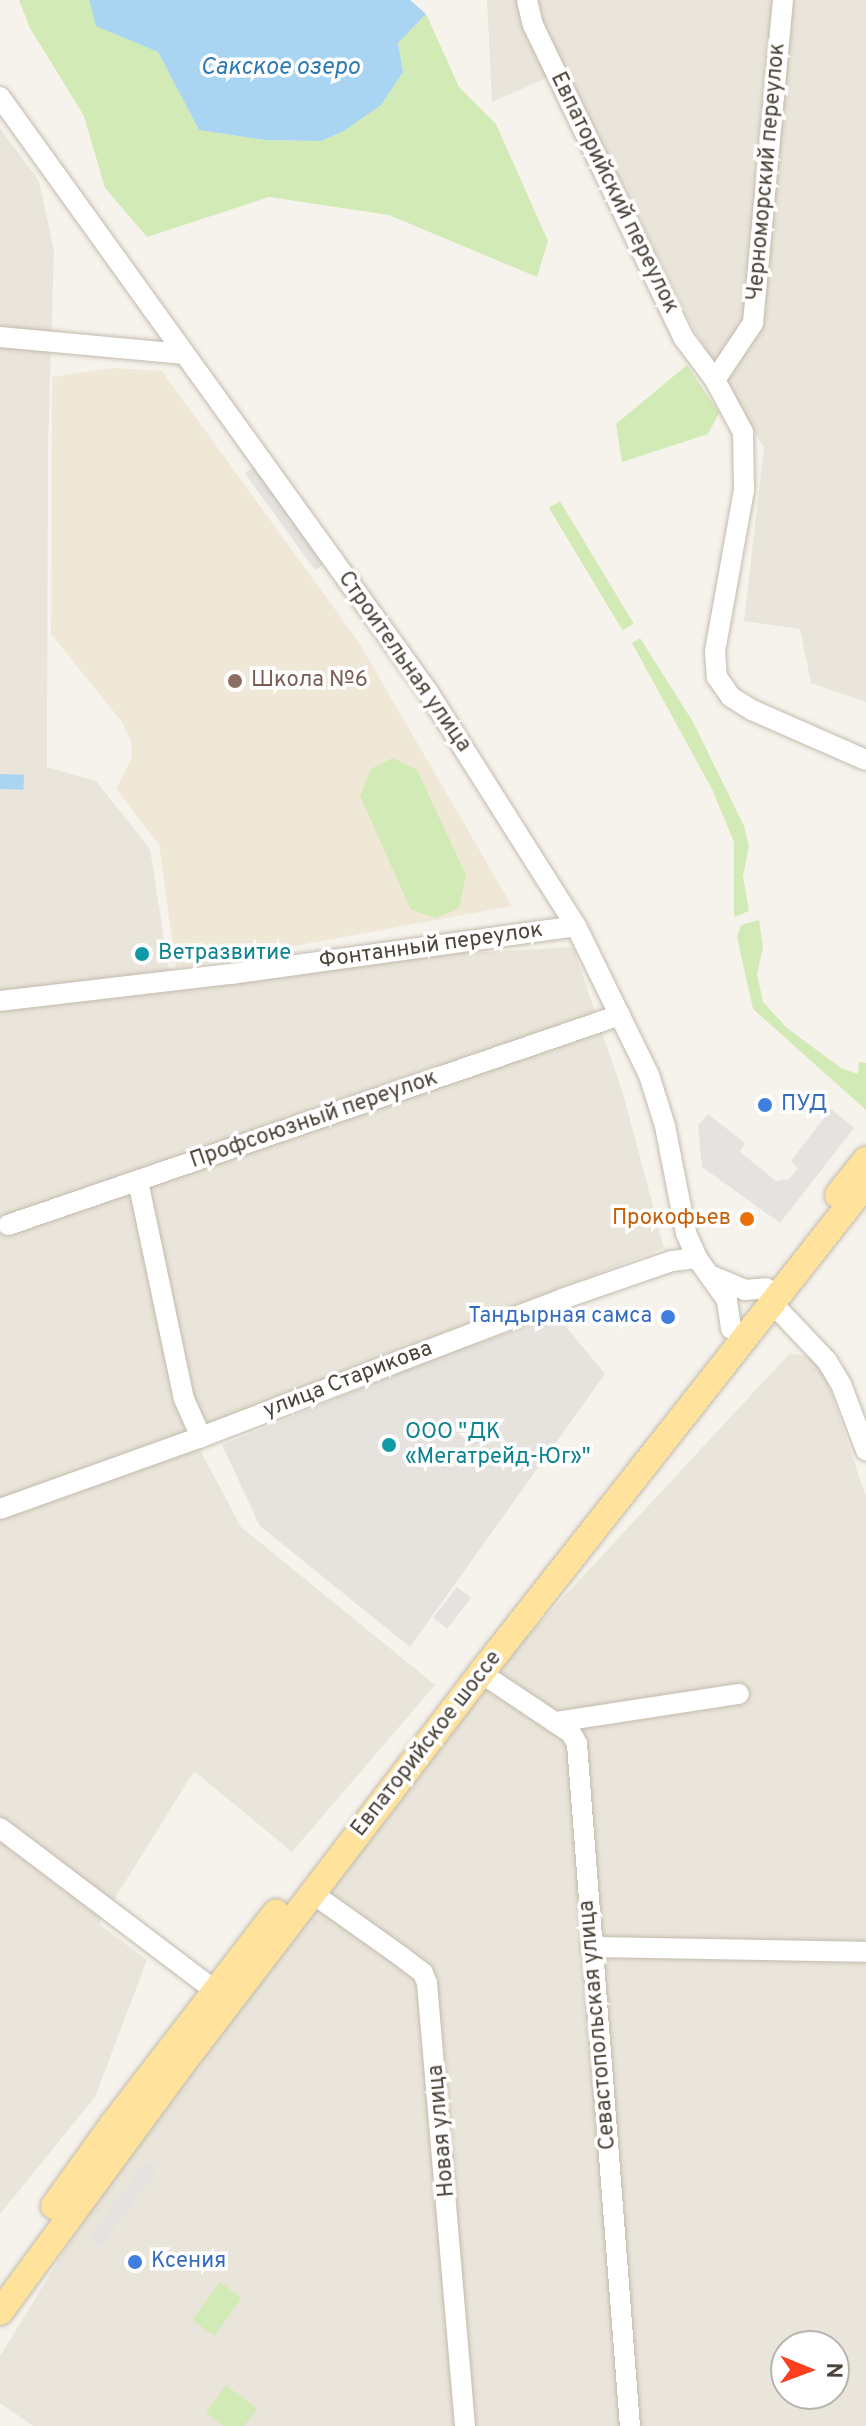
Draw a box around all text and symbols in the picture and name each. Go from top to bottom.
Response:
street label: Черноморский переулок [743,42,791,302]
water label: Сакское озеро [200,55,360,83]
street label: Евпаторийский переулок [544,68,684,318]
street label: Строительная улица [332,566,476,758]
place label: Школа №6 [251,668,368,694]
marker: Школа №6 [226,672,244,690]
street label: Фонтанный переулок [317,917,545,975]
place label: Ветразвитие [158,941,291,967]
marker: Ветразвитие [133,945,151,963]
street label: Профсоюзный переулок [187,1065,441,1175]
place label: ПУД [781,1092,828,1118]
marker: ПУД [756,1096,774,1114]
place label: Прокофьев [612,1206,731,1232]
marker: Прокофьев [738,1210,756,1228]
place label: Тандырная самса [468,1304,652,1330]
marker: Тандырная самса [659,1308,677,1326]
street label: улица Старикова [260,1336,436,1424]
place label: ООО "ДК «Мегатрейд-Юг»" [405,1419,591,1470]
marker: ООО "ДК «Мегатрейд-Юг»" [380,1436,398,1454]
street label: Евпаторийское шоссе [346,1646,508,1842]
street label: Севастопольская улица [574,1899,622,2151]
street label: Новая улица [423,2064,461,2198]
place label: Ксения [151,2249,226,2275]
marker: Ксения [126,2253,144,2271]
north arrow [770,2330,850,2410]
text: N [819,2362,846,2379]

